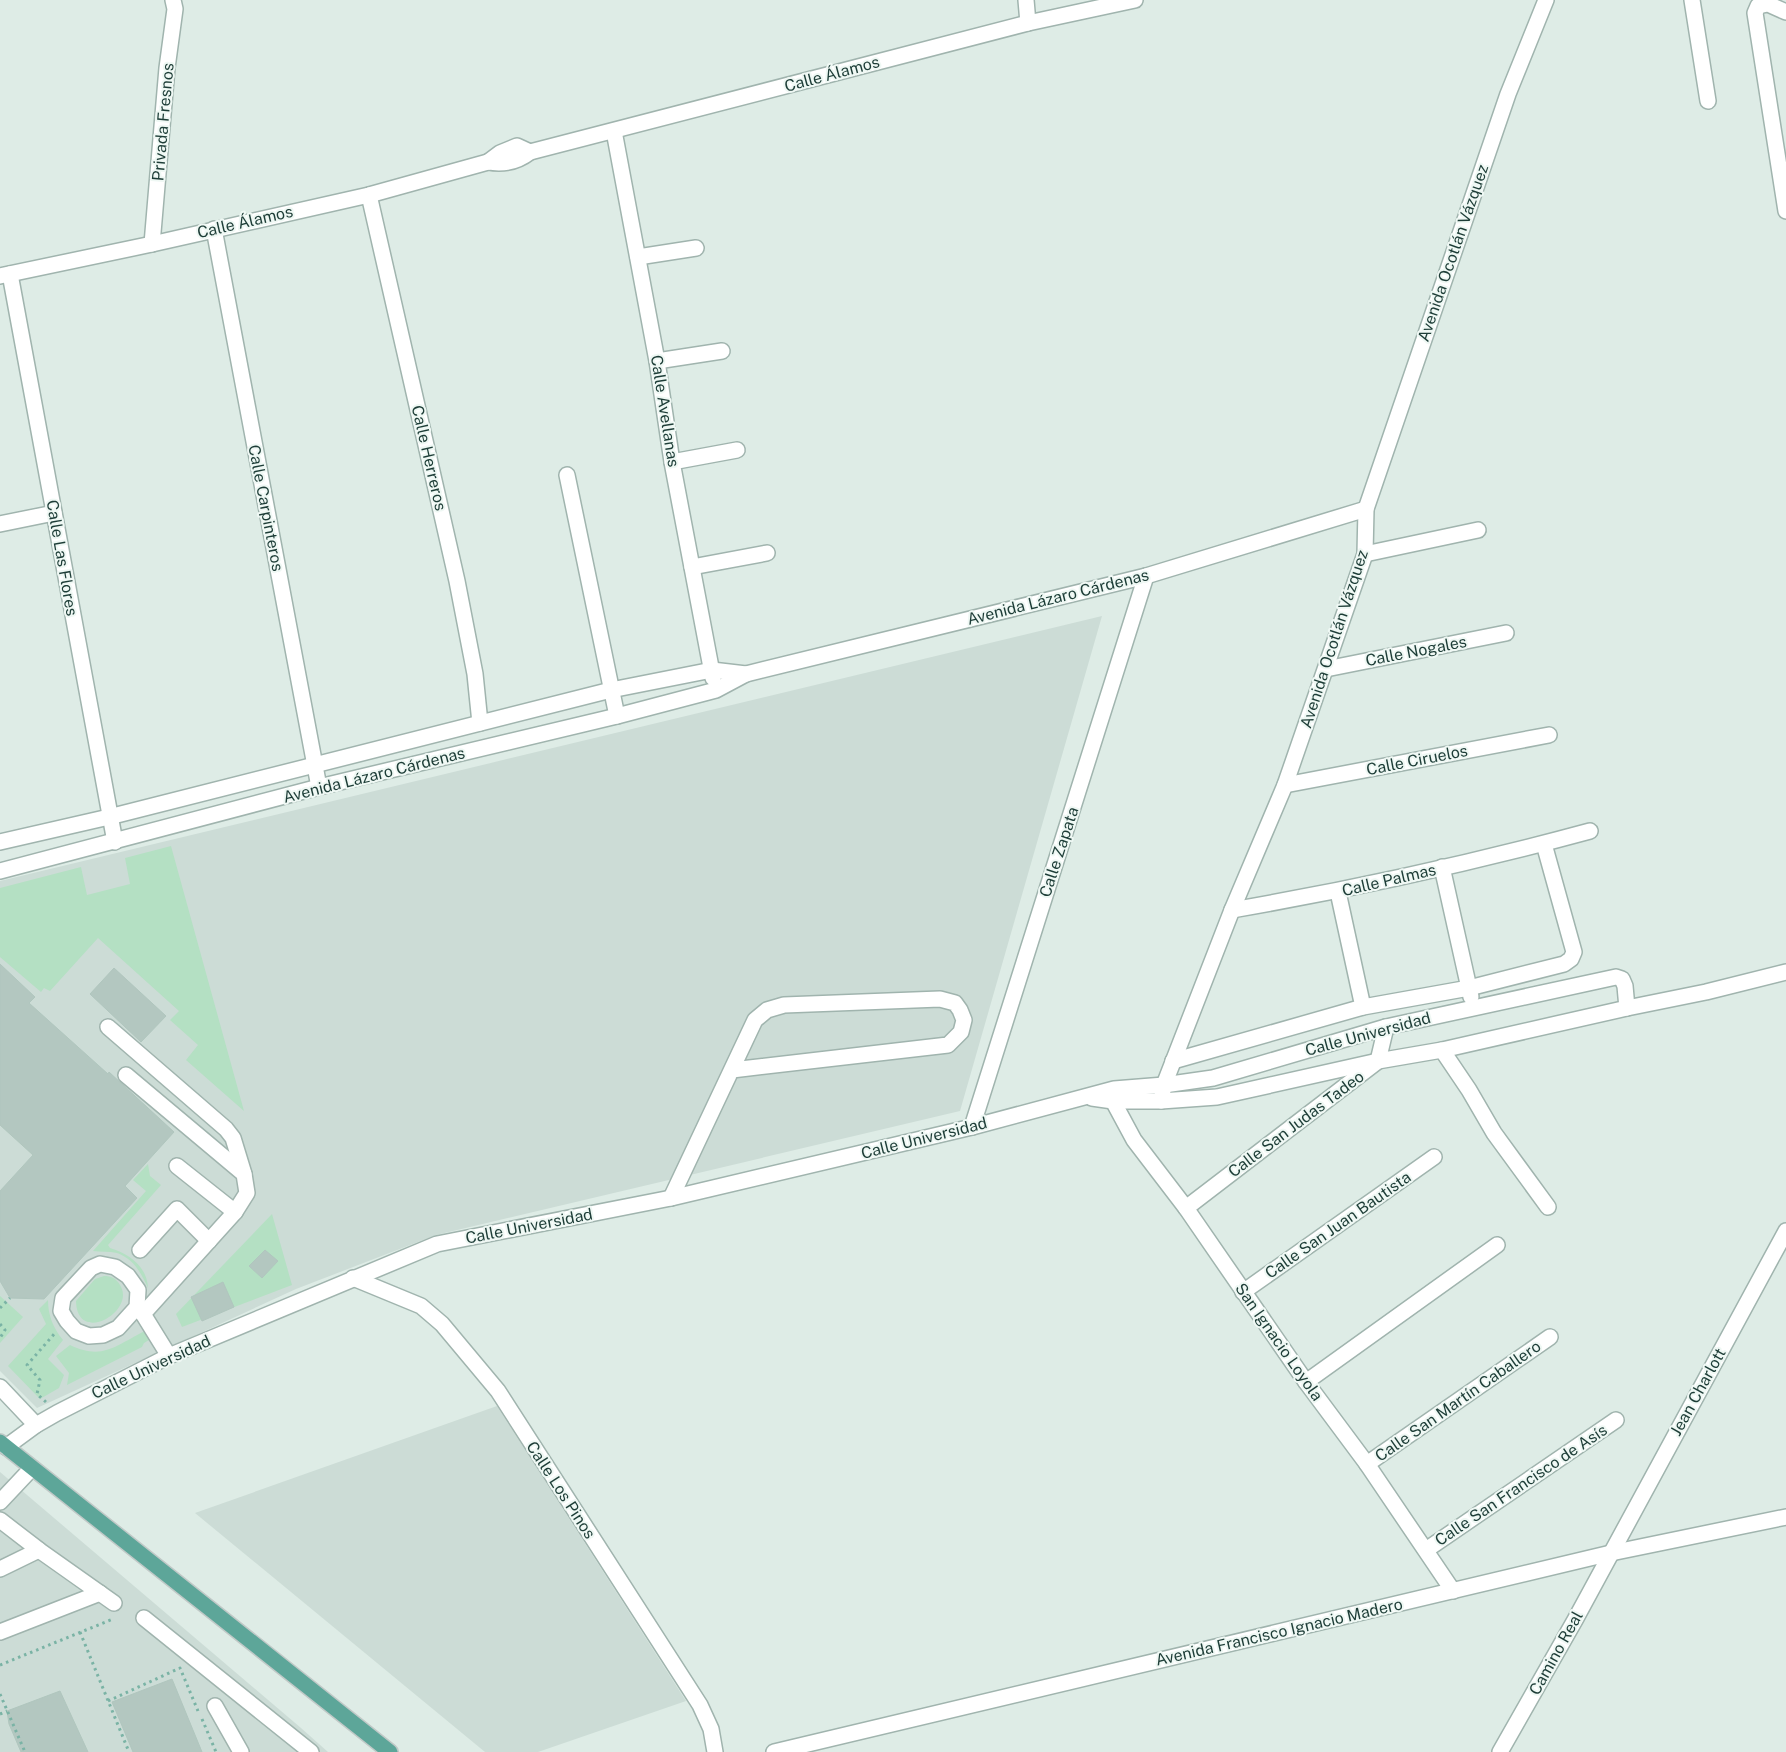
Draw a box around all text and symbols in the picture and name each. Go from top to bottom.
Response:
street label: Calle Álamos [782,51,882,96]
street label: Privada Fresnos [148,62,178,182]
street label: Avenida Ocotlán Vázquez [1414,162,1492,344]
street label: Calle Álamos [195,201,295,242]
street label: Calle Avellanas [647,354,683,468]
street label: Calle Herreros [408,403,450,513]
street label: Calle Carpinteros [244,443,288,573]
street label: Calle Las Flores [42,498,82,618]
street label: Avenida Ocotlán Vázquez [1296,547,1372,731]
street label: Avenida Lázaro Cárdenas [965,565,1151,629]
street label: Calle Nogales [1364,632,1468,670]
street label: Calle Ciruelos [1365,741,1469,779]
street label: Avenida Lázaro Cárdenas [281,743,467,807]
street label: Calle Zapata [1035,804,1083,900]
street label: Calle Palmas [1340,860,1438,900]
street label: Calle Universidad [1303,1008,1433,1060]
street label: Calle San Judas Tadeo [1224,1067,1368,1181]
street label: Calle Universidad [859,1113,989,1163]
street label: Calle San Juan Bautista [1261,1167,1415,1283]
street label: Calle Universidad [464,1204,594,1248]
street label: San Ignacio Loyola [1231,1279,1327,1405]
street label: Calle Universidad [88,1331,214,1403]
street label: Calle San Martín Caballero [1371,1336,1545,1466]
street label: Jean Charlott [1666,1345,1730,1439]
street label: Calle San Francisco de Asís [1431,1420,1611,1550]
street label: Calle Los Pinos [523,1438,599,1542]
street label: Avenida Francisco Ignacio Madero [1154,1594,1404,1670]
street label: Camino Real [1525,1608,1587,1698]

